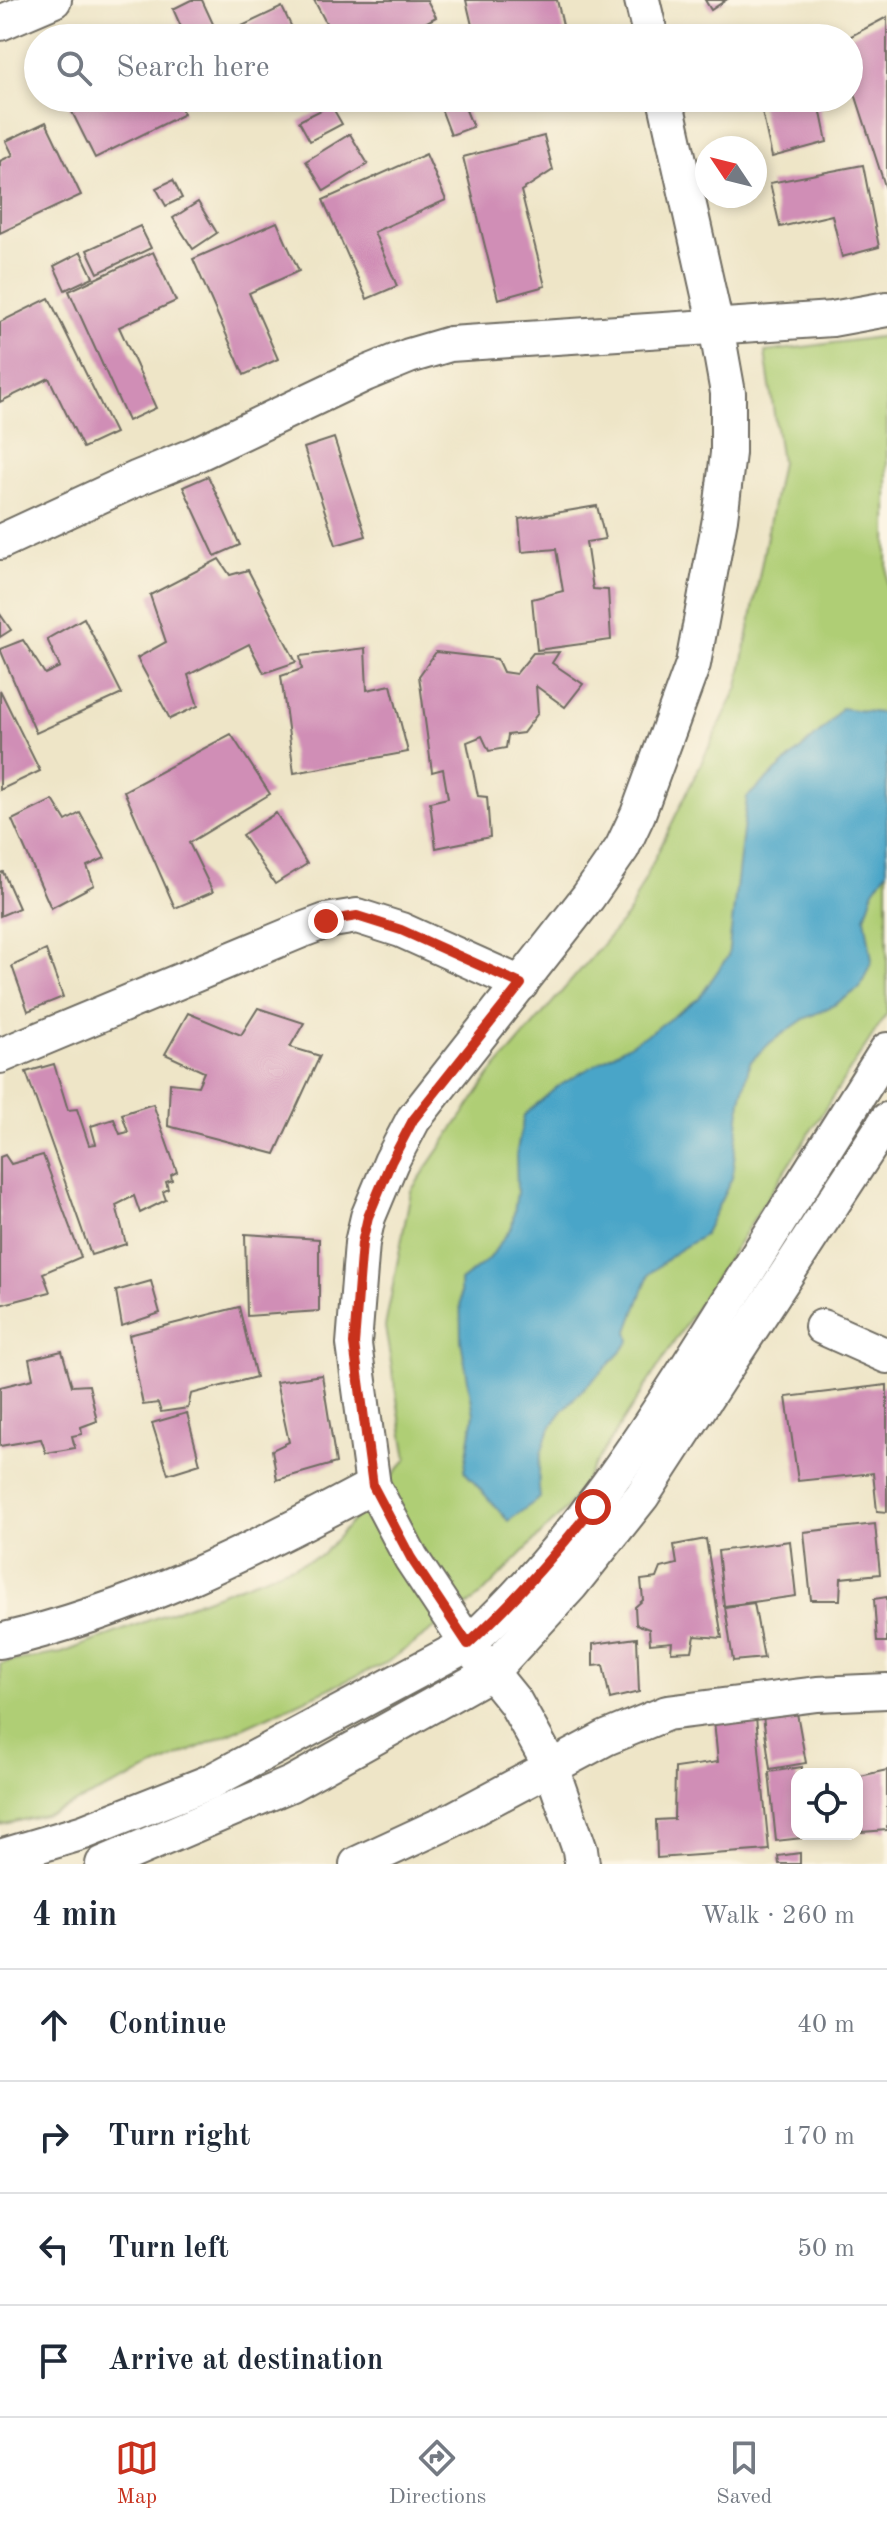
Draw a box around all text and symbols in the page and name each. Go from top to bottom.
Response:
search box [24,24,863,112]
icon: search [52,46,96,90]
text: Search here [116,53,270,83]
north arrow [695,136,767,208]
route end [308,903,344,939]
route start [575,1489,611,1525]
map controls [791,1768,863,1840]
button: locate [791,1768,863,1840]
text: 4 min [32,1899,117,1933]
text: Walk · 260 m [701,1903,855,1929]
icon: ahead [32,2003,76,2047]
text: Continue [108,2010,227,2040]
text: 40 m [797,2012,855,2038]
icon: right [32,2115,76,2159]
text: Turn right [108,2122,250,2152]
text: 170 m [782,2124,855,2150]
icon: left [32,2227,76,2271]
text: Turn left [108,2234,229,2264]
text: 50 m [797,2236,855,2262]
icon: arrive [32,2339,76,2383]
text: Arrive at destination [108,2346,383,2376]
tab: Map [115,2436,159,2511]
tab: Directions [389,2436,486,2511]
tab: Saved [716,2436,772,2511]

